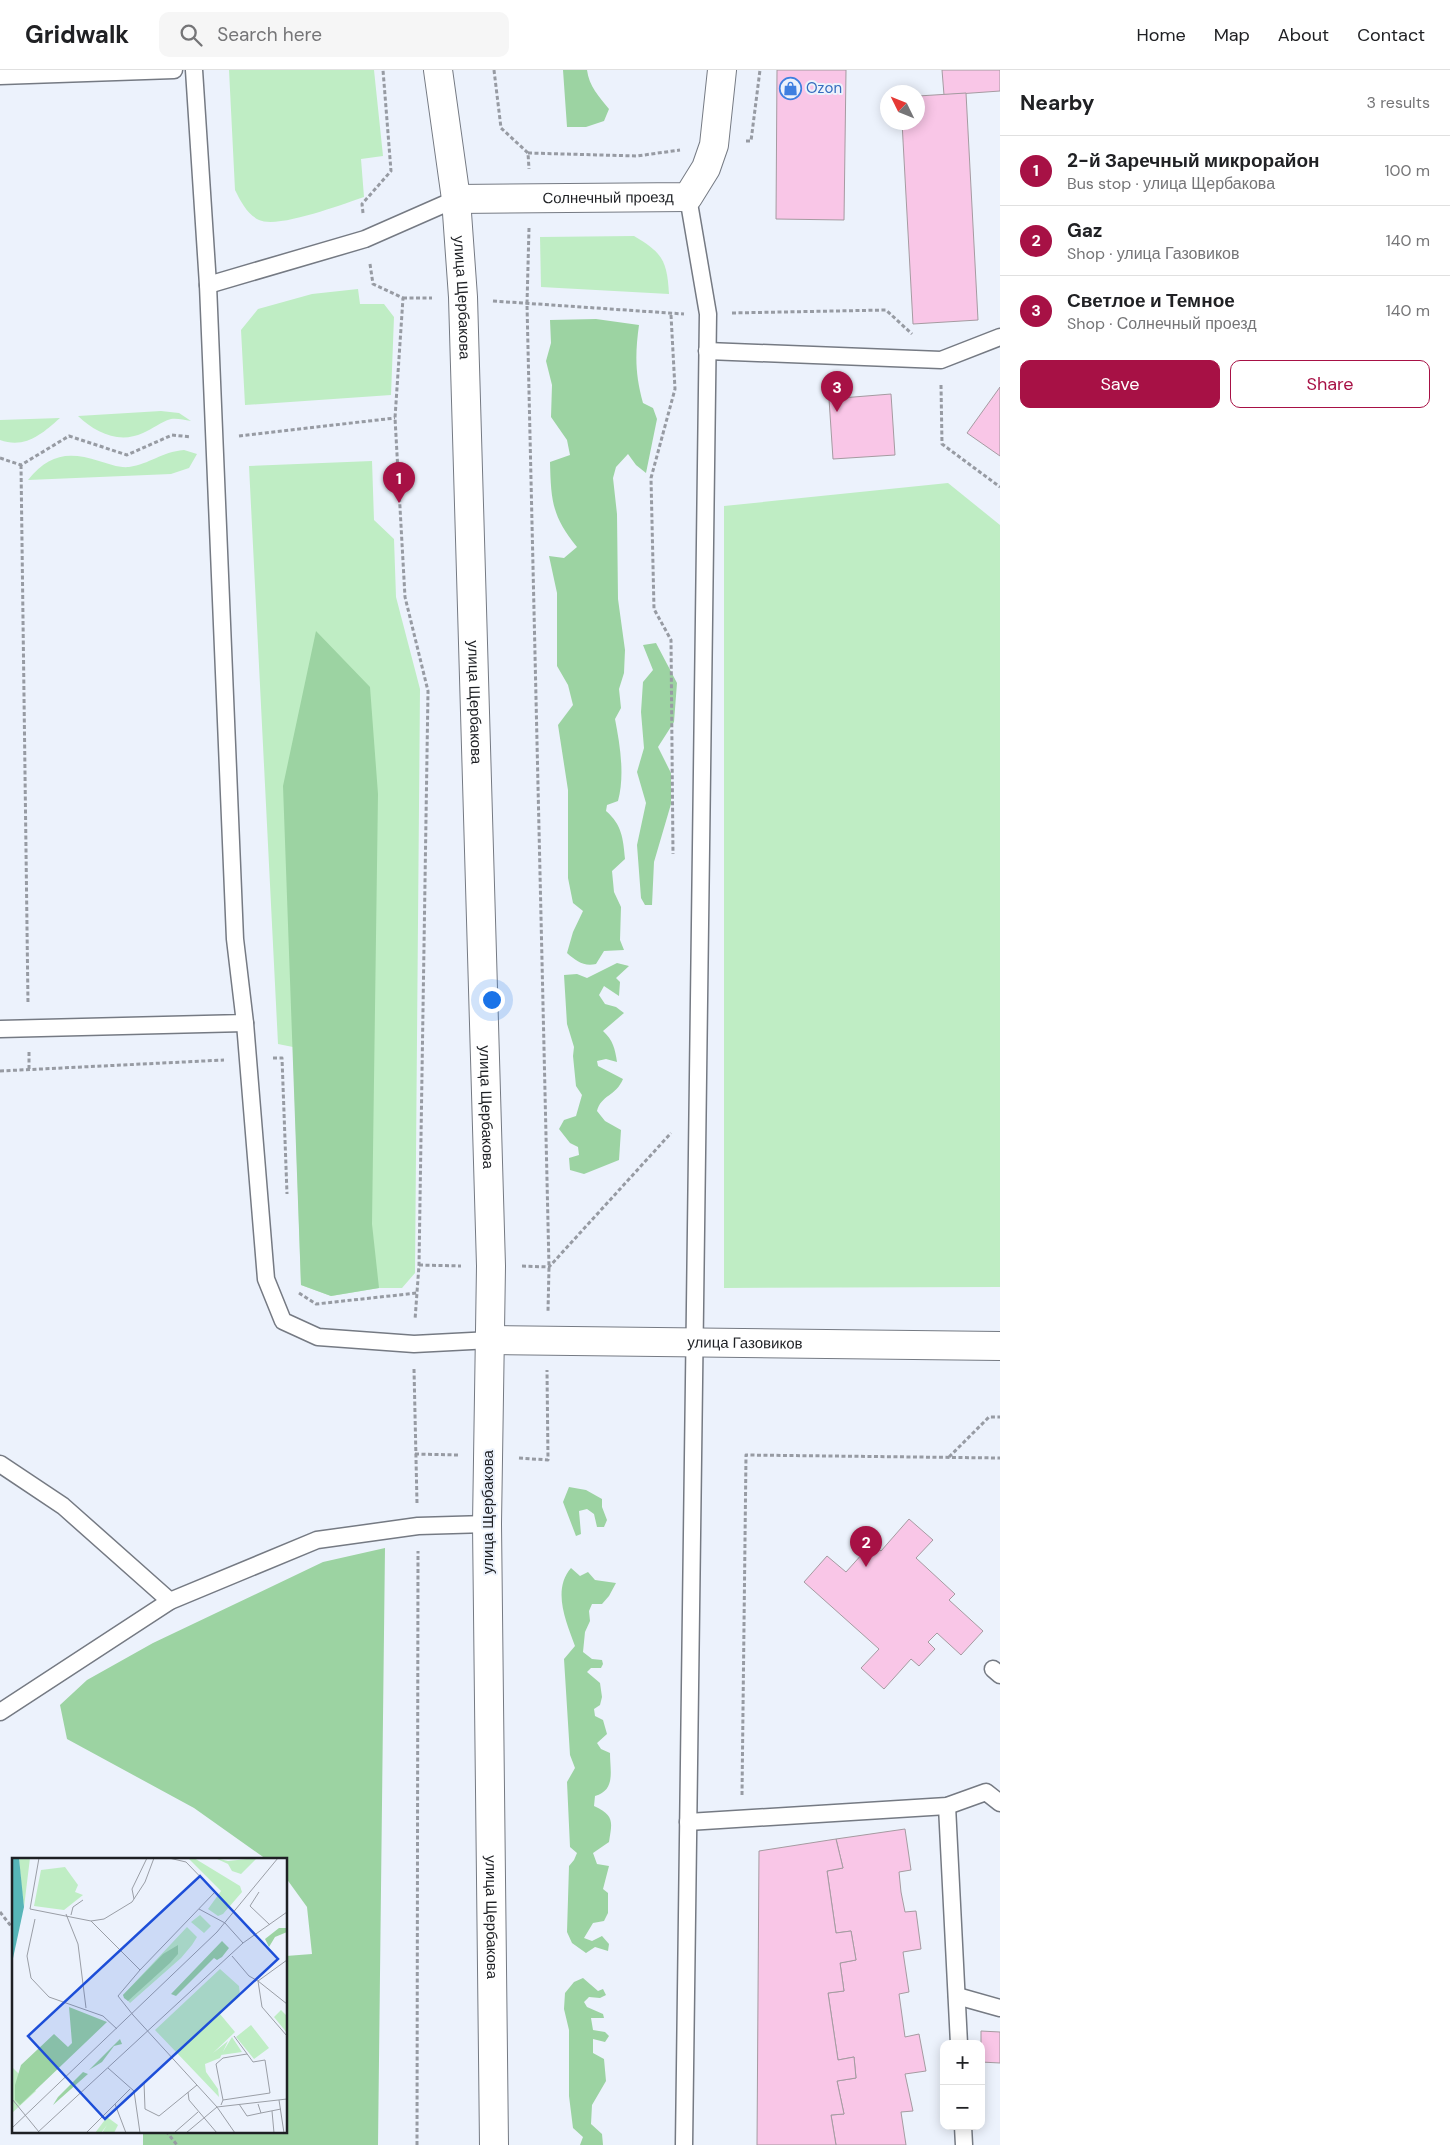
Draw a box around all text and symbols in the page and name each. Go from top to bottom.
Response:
search box [159,12,509,57]
text: Gridwalk [25,19,129,50]
icon: search [177,21,205,49]
text: Search here [217,22,322,47]
text: Home [1136,23,1186,47]
text: Map [1214,23,1250,47]
text: About [1278,23,1329,47]
text: Contact [1357,23,1425,47]
shop icon: Ozon [778,76,802,100]
place label: Ozon [806,78,842,98]
north arrow [880,85,925,130]
text: Nearby [1020,89,1094,117]
text: 3 results [1367,92,1430,113]
text: 2-й Заречный микрорайон [1067,148,1320,173]
text: 1 [1033,160,1039,181]
text: 100 m [1385,160,1430,181]
text: Bus stop · улица Щербакова [1067,173,1275,194]
street label: Солнечный проезд [542,187,674,208]
text: Gaz [1067,218,1102,243]
text: 2 [1031,230,1041,251]
text: 140 m [1386,230,1430,251]
street label: улица Щербакова [449,235,475,360]
text: Shop · улица Газовиков [1067,243,1239,264]
text: Светлое и Темное [1067,288,1235,313]
text: 3 [1031,300,1041,321]
text: 140 m [1386,300,1430,321]
text: Shop · Солнечный проезд [1067,313,1257,334]
button: Save [1020,360,1220,408]
button: Share [1230,360,1430,408]
pin: 3 [821,371,853,412]
pin: 1 [383,462,415,503]
street label: улица Щербакова [463,640,487,765]
your location [479,987,505,1013]
street label: улица Щербакова [475,1045,498,1170]
street label: улица Газовиков [687,1332,803,1354]
street label: улица Щербакова [478,1449,498,1574]
pin: 2 [850,1526,882,1567]
street label: улица Щербакова [481,1855,502,1980]
inset map [12,1858,288,2132]
map controls [940,2040,985,2130]
button: + [940,2040,985,2085]
button: − [940,2085,985,2130]

